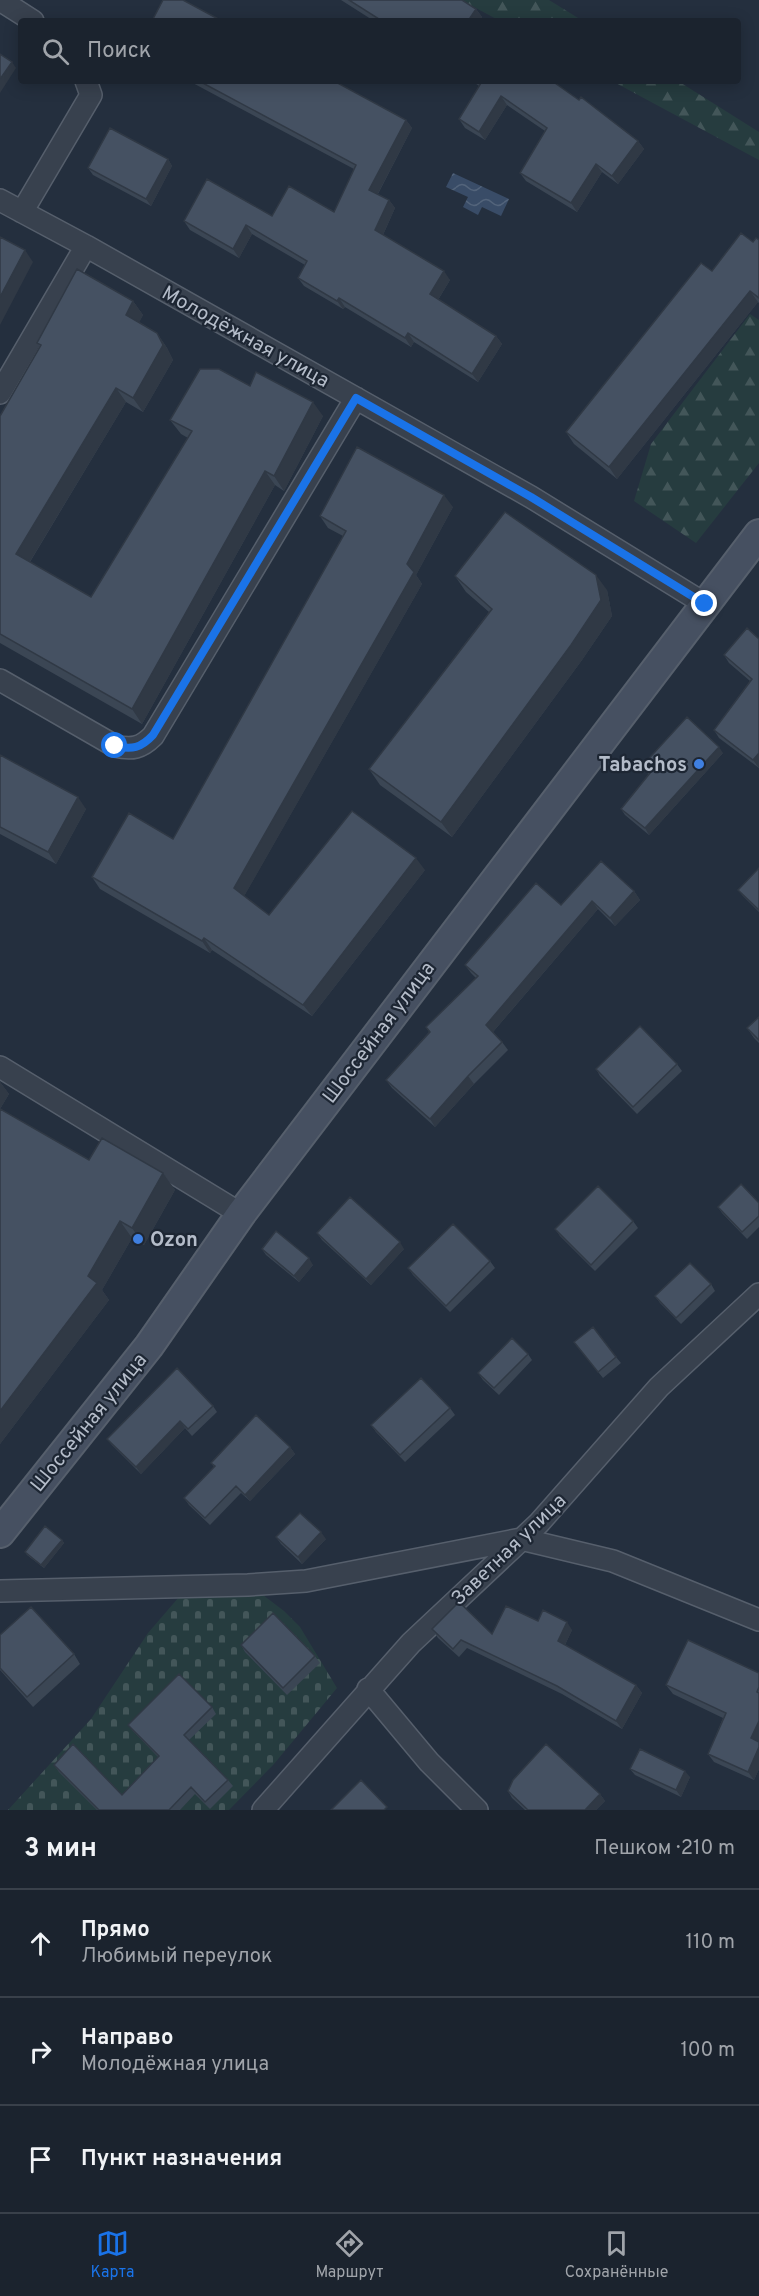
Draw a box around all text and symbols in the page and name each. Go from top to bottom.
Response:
search box [18,18,741,84]
icon: search [39,35,72,68]
text: Поиск [87,38,151,65]
street label: Молодёжная улица [157,281,334,395]
route end [691,590,717,616]
route start [101,732,127,758]
place label: Tabachos [598,753,687,779]
marker: Tabachos [692,757,706,771]
street label: Шоссейная улица [318,957,442,1109]
place label: Ozon [150,1228,198,1254]
marker: Ozon [131,1232,145,1246]
street label: Шоссейная улица [26,1349,154,1498]
street label: Заветная улица [446,1489,573,1612]
text: 3 мин [24,1833,97,1866]
text: Пешком · 210 m [594,1836,735,1862]
text: Прямо [81,1917,150,1944]
icon: ahead [24,1927,57,1960]
text: 110 m [686,1930,735,1956]
text: Любимый переулок [81,1944,272,1970]
text: Направо [81,2025,173,2052]
icon: right [24,2035,57,2068]
text: 100 m [680,2038,735,2064]
text: Молодёжная улица [81,2052,269,2078]
icon: arrive [24,2143,57,2176]
text: Пункт назначения [81,2146,282,2173]
tab: Карта [91,2227,134,2283]
tab: Маршрут [315,2227,384,2283]
tab: Сохранённые [565,2227,668,2283]

